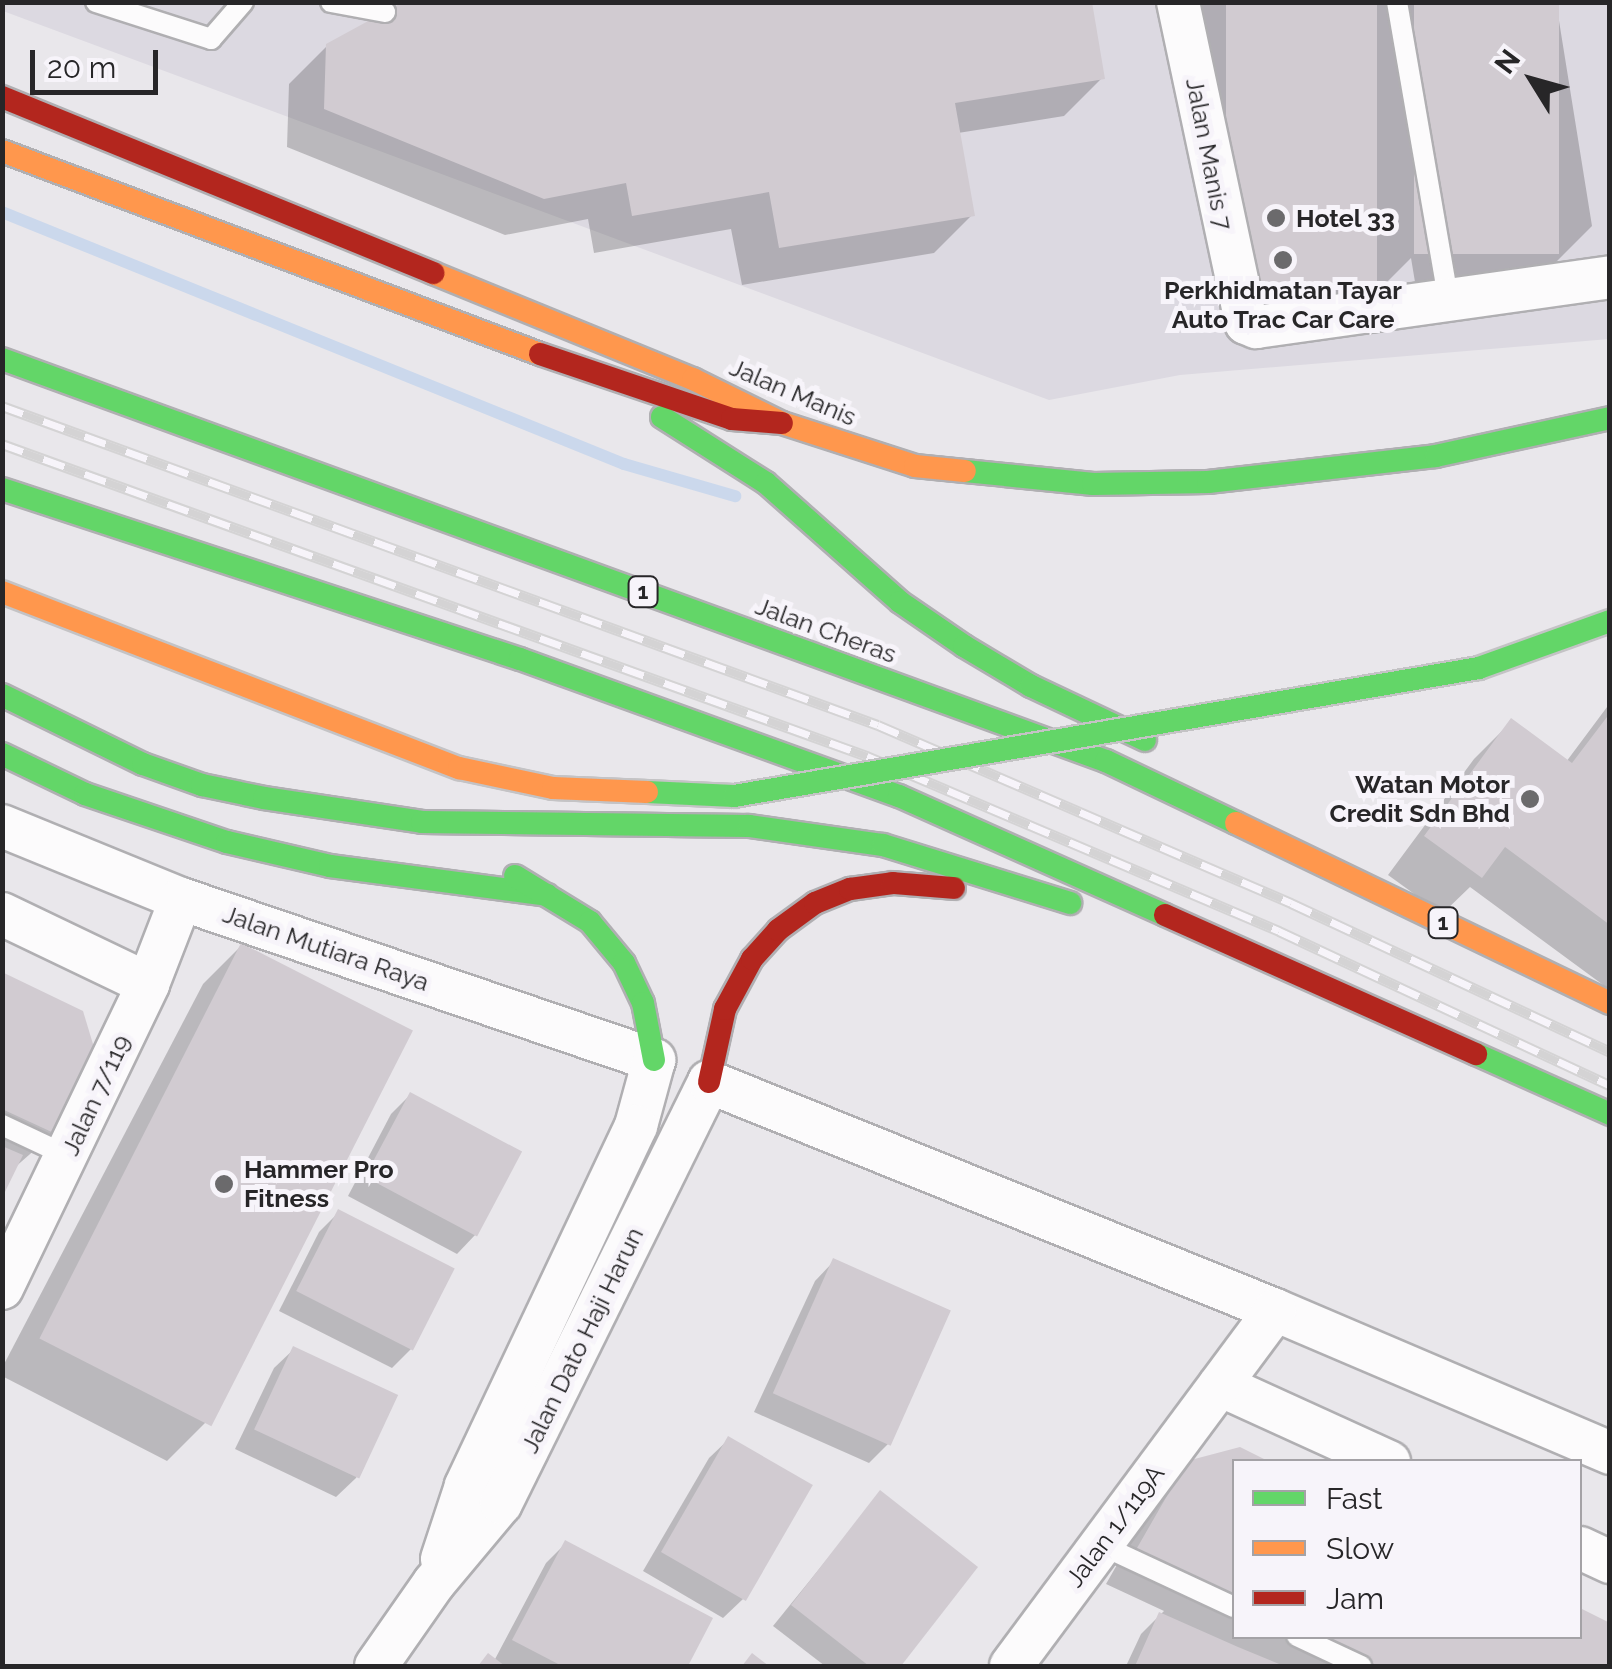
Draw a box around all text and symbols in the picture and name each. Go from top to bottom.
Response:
scale bar [35,30,162,92]
north arrow [1482,30,1582,130]
text: N [1488,43,1527,80]
text: 20 m [47,50,116,85]
street label: Jalan Manis 7 [1180,76,1238,232]
place label: Hotel 33 [1296,203,1396,233]
marker: Hotel 33 [1265,207,1287,229]
marker: Perkhidmatan Tayar Auto Trac Car Care [1272,249,1294,271]
place label: Perkhidmatan Tayar Auto Trac Car Care [1164,276,1402,335]
street label: Jalan Manis [725,352,861,432]
road number: 1 [626,575,660,609]
street label: Jalan Cheras [752,591,900,669]
place label: Watan Motor Credit Sdn Bhd [1329,770,1510,829]
marker: Watan Motor Credit Sdn Bhd [1519,788,1541,810]
street label: Jalan Mutiara Raya [219,899,433,997]
road number: 1 [1426,906,1460,940]
street label: Jalan 7/119 [55,1030,137,1160]
place label: Hammer Pro Fitness [244,1155,394,1214]
marker: Hammer Pro Fitness [213,1173,235,1195]
street label: Jalan Dato Haji Harun [514,1222,650,1458]
street label: Jalan 1/119A [1059,1459,1171,1593]
legend [1232,1459,1582,1639]
text: Fast [1326,1481,1383,1516]
text: Slow [1326,1531,1394,1566]
text: Jam [1326,1581,1384,1616]

